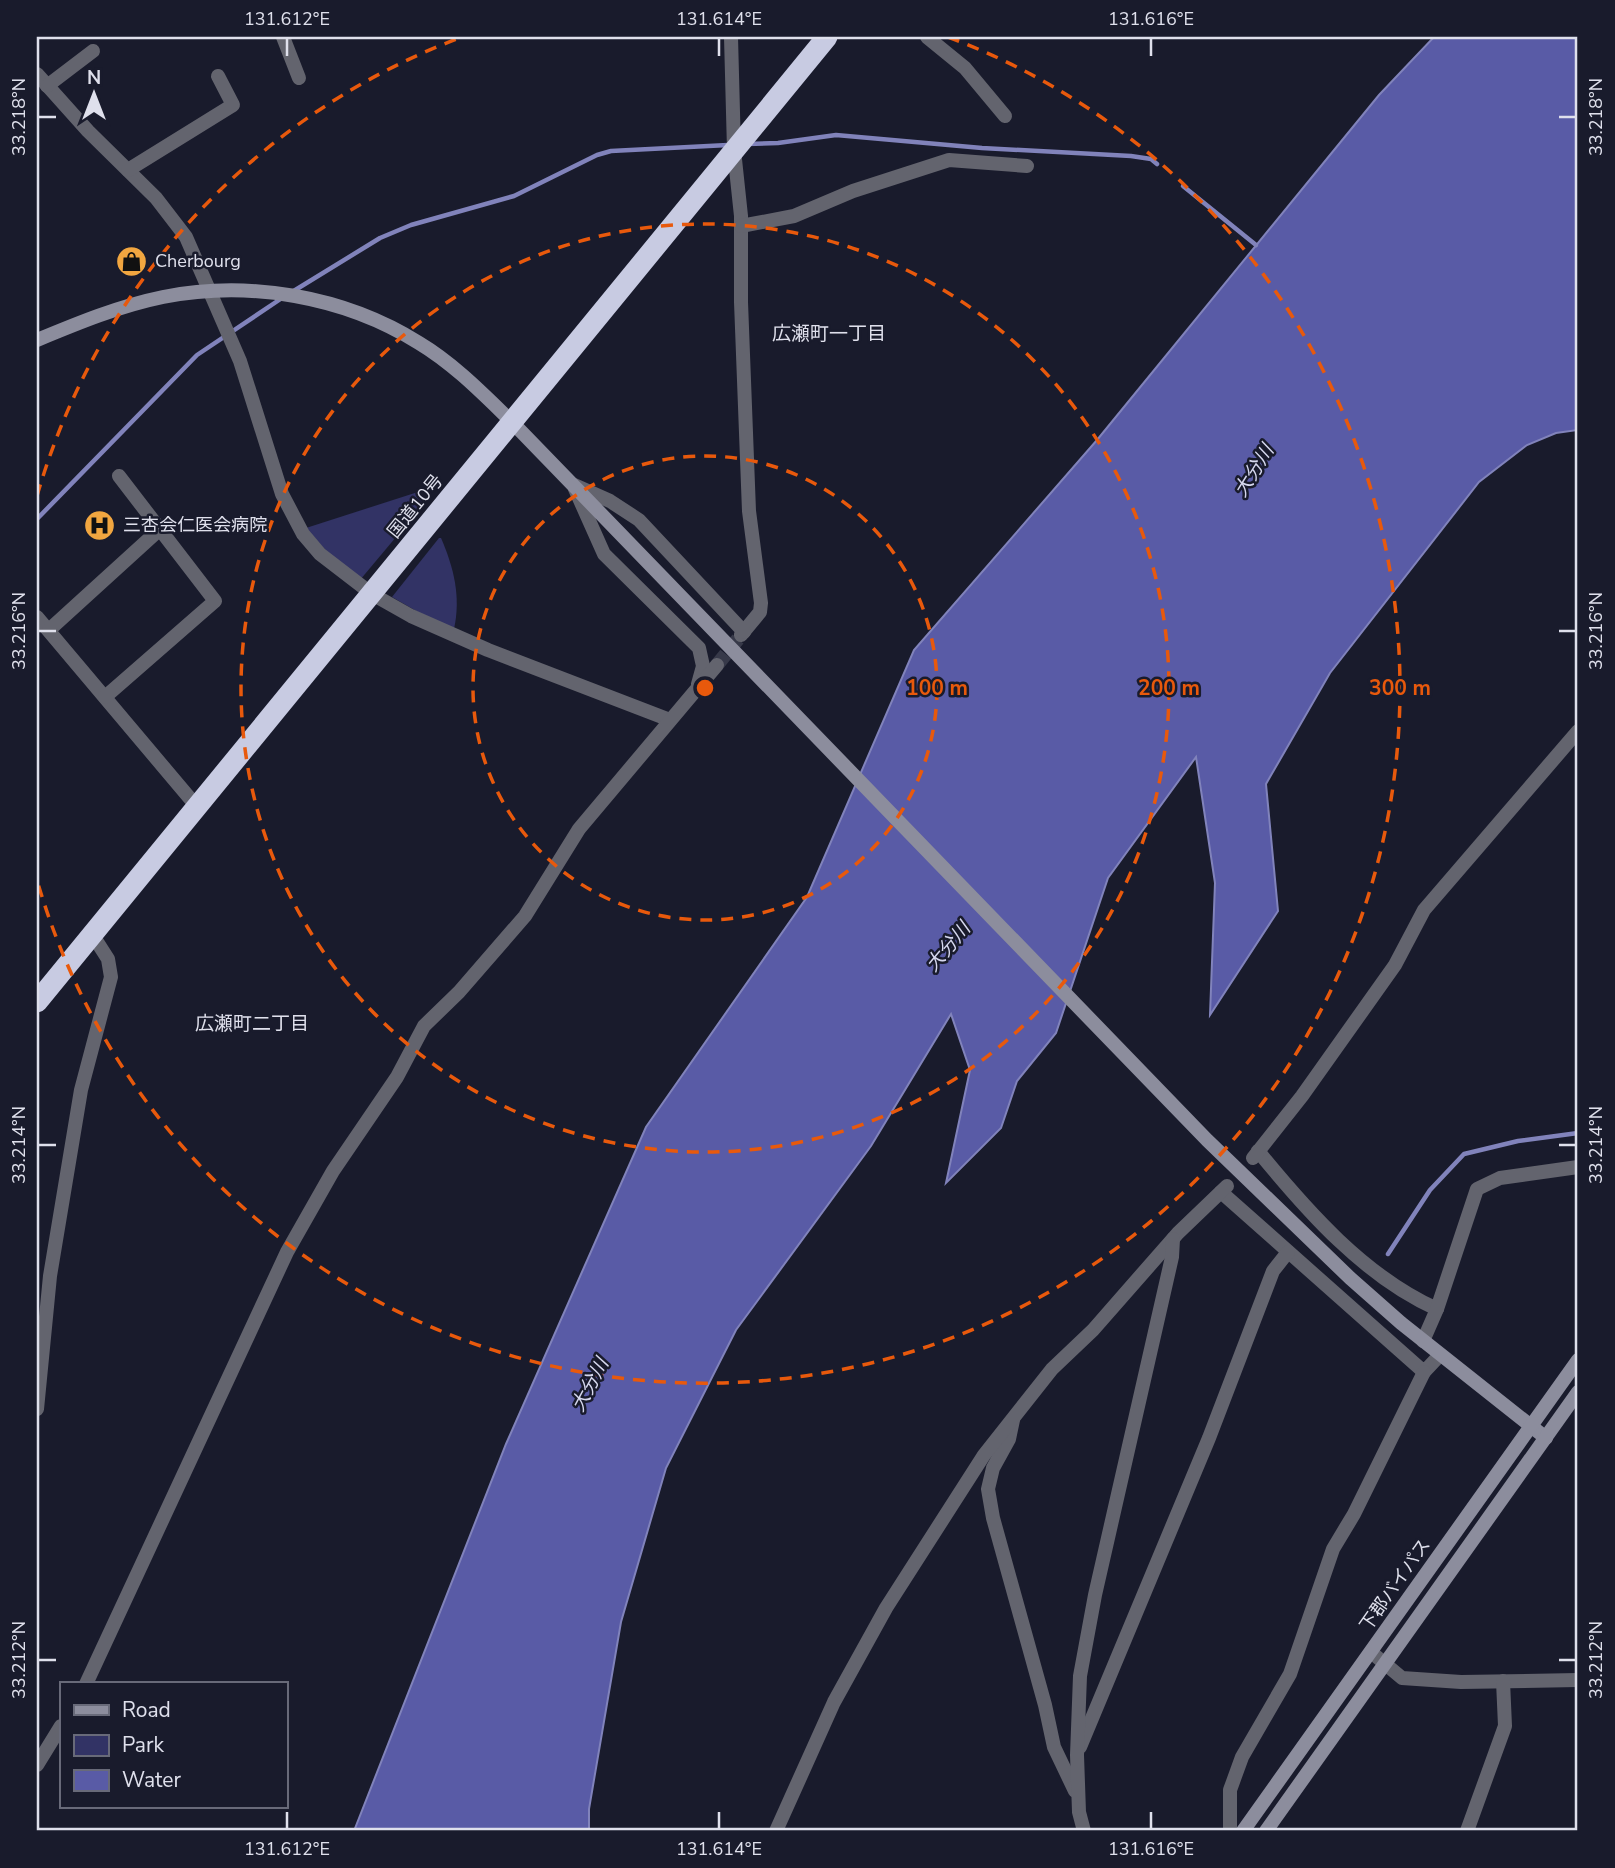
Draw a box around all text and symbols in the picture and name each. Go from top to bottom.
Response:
text: 131.612°E [244,7,330,31]
text: 131.614°E [676,7,762,31]
text: 131.616°E [1108,7,1194,31]
north arrow [60,60,130,130]
text: N [87,65,101,91]
text: 33.218°N [7,78,31,156]
text: 33.218°N [1584,78,1608,156]
shop icon: Cherbourg [115,244,149,278]
place label: Cherbourg [155,249,241,273]
district label: 広瀬町一丁目 [772,321,886,347]
water label: 大分川 [1228,438,1281,502]
street label: 国道10号 [382,469,448,543]
hospital icon: 三杏会仁医会病院 [83,508,117,542]
place label: 三杏会仁医会病院 [123,513,267,537]
text: 33.216°N [7,592,31,670]
text: 33.216°N [1584,592,1608,670]
text: 100 m [906,674,968,702]
text: 200 m [1138,674,1200,702]
text: 300 m [1369,674,1431,702]
centre of rings [693,676,717,700]
water label: 大分川 [920,915,978,977]
district label: 広瀬町二丁目 [195,1011,309,1037]
text: 33.214°N [7,1106,31,1184]
text: 33.214°N [1584,1106,1608,1184]
water label: 大分川 [565,1352,616,1416]
street label: 下郡バイパス [1354,1534,1436,1636]
text: 33.212°N [7,1621,31,1699]
text: 33.212°N [1584,1621,1608,1699]
legend [60,1682,287,1808]
text: Road [122,1696,171,1724]
text: Park [122,1731,164,1759]
text: Water [122,1766,181,1794]
text: 131.612°E [244,1837,330,1861]
text: 131.614°E [676,1837,762,1861]
text: 131.616°E [1108,1837,1194,1861]

